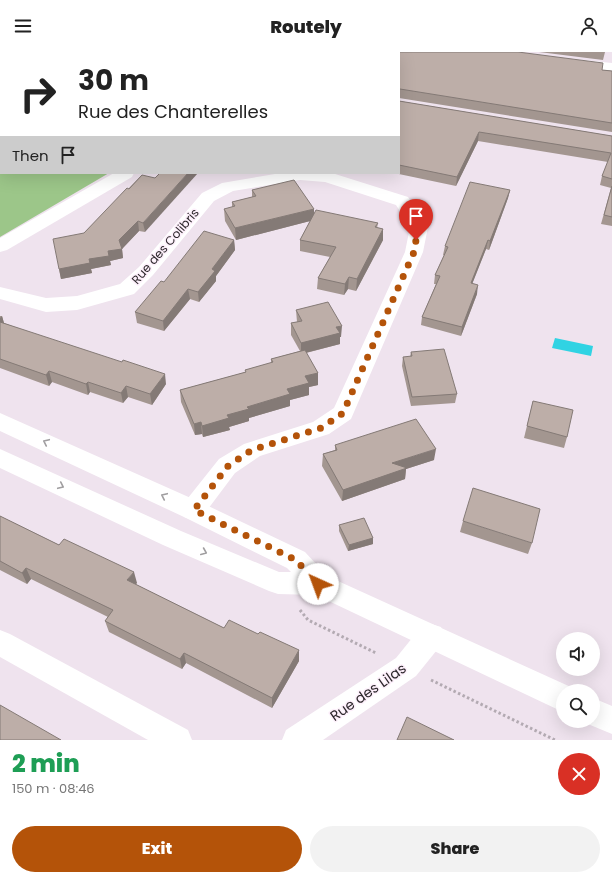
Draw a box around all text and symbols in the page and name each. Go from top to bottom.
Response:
text: Routely [270,14,342,39]
icon: menu [12,15,34,37]
icon: person [578,15,600,37]
text: 30 m [78,61,149,100]
icon: right [12,68,64,120]
text: Rue des Chanterelles [78,99,268,124]
icon: arrive [57,144,79,166]
text: Then [12,145,49,166]
pin [399,199,433,240]
street label: Rue des Colibris [127,204,203,288]
icon: arrive [405,205,427,227]
one-way arrow [43,439,51,447]
one-way arrow [56,481,64,489]
one-way arrow [161,493,168,501]
one-way arrow [200,547,208,555]
position arrow [297,563,339,605]
map controls [556,632,600,728]
button: sound [556,632,600,676]
street label: Rue des Lilas [326,658,410,726]
button: search [556,684,600,728]
text: 2 min [12,747,80,780]
button: close [558,753,600,795]
text: 150 m · 08:46 [12,779,95,798]
button: Exit [12,826,302,872]
button: Share [310,826,600,872]

